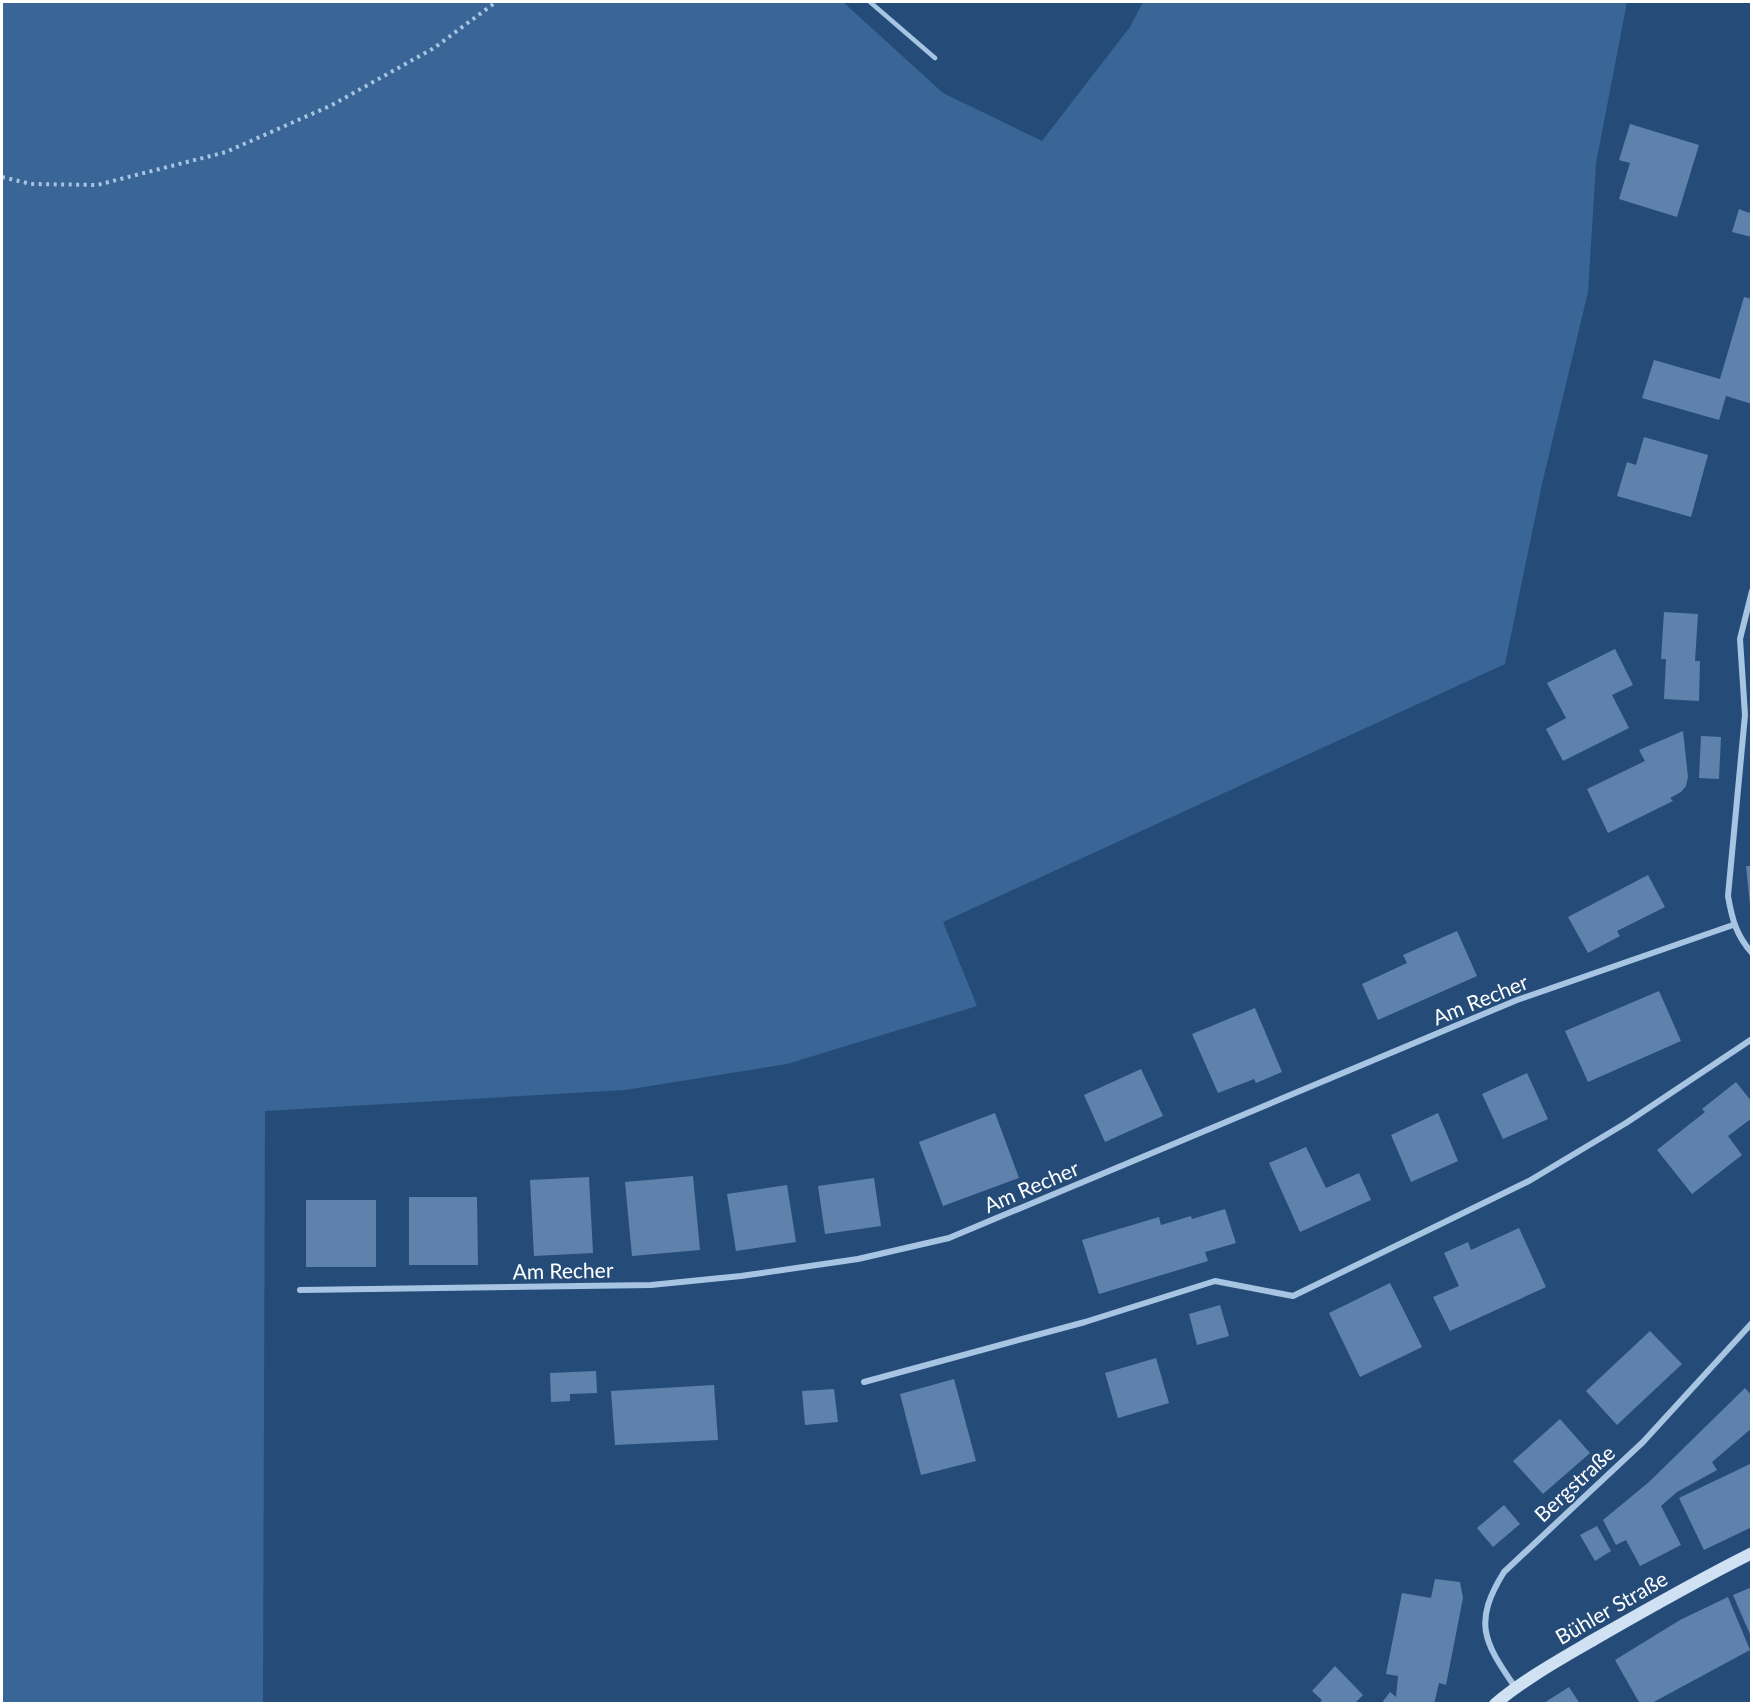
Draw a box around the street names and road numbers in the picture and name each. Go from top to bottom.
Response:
street label: Am Recher [1429,968,1532,1029]
street label: Am Recher [980,1155,1083,1217]
street label: Am Recher [512,1257,614,1283]
street label: Bergstraße [1529,1440,1619,1526]
street label: Bühler Straße [1551,1565,1671,1649]

